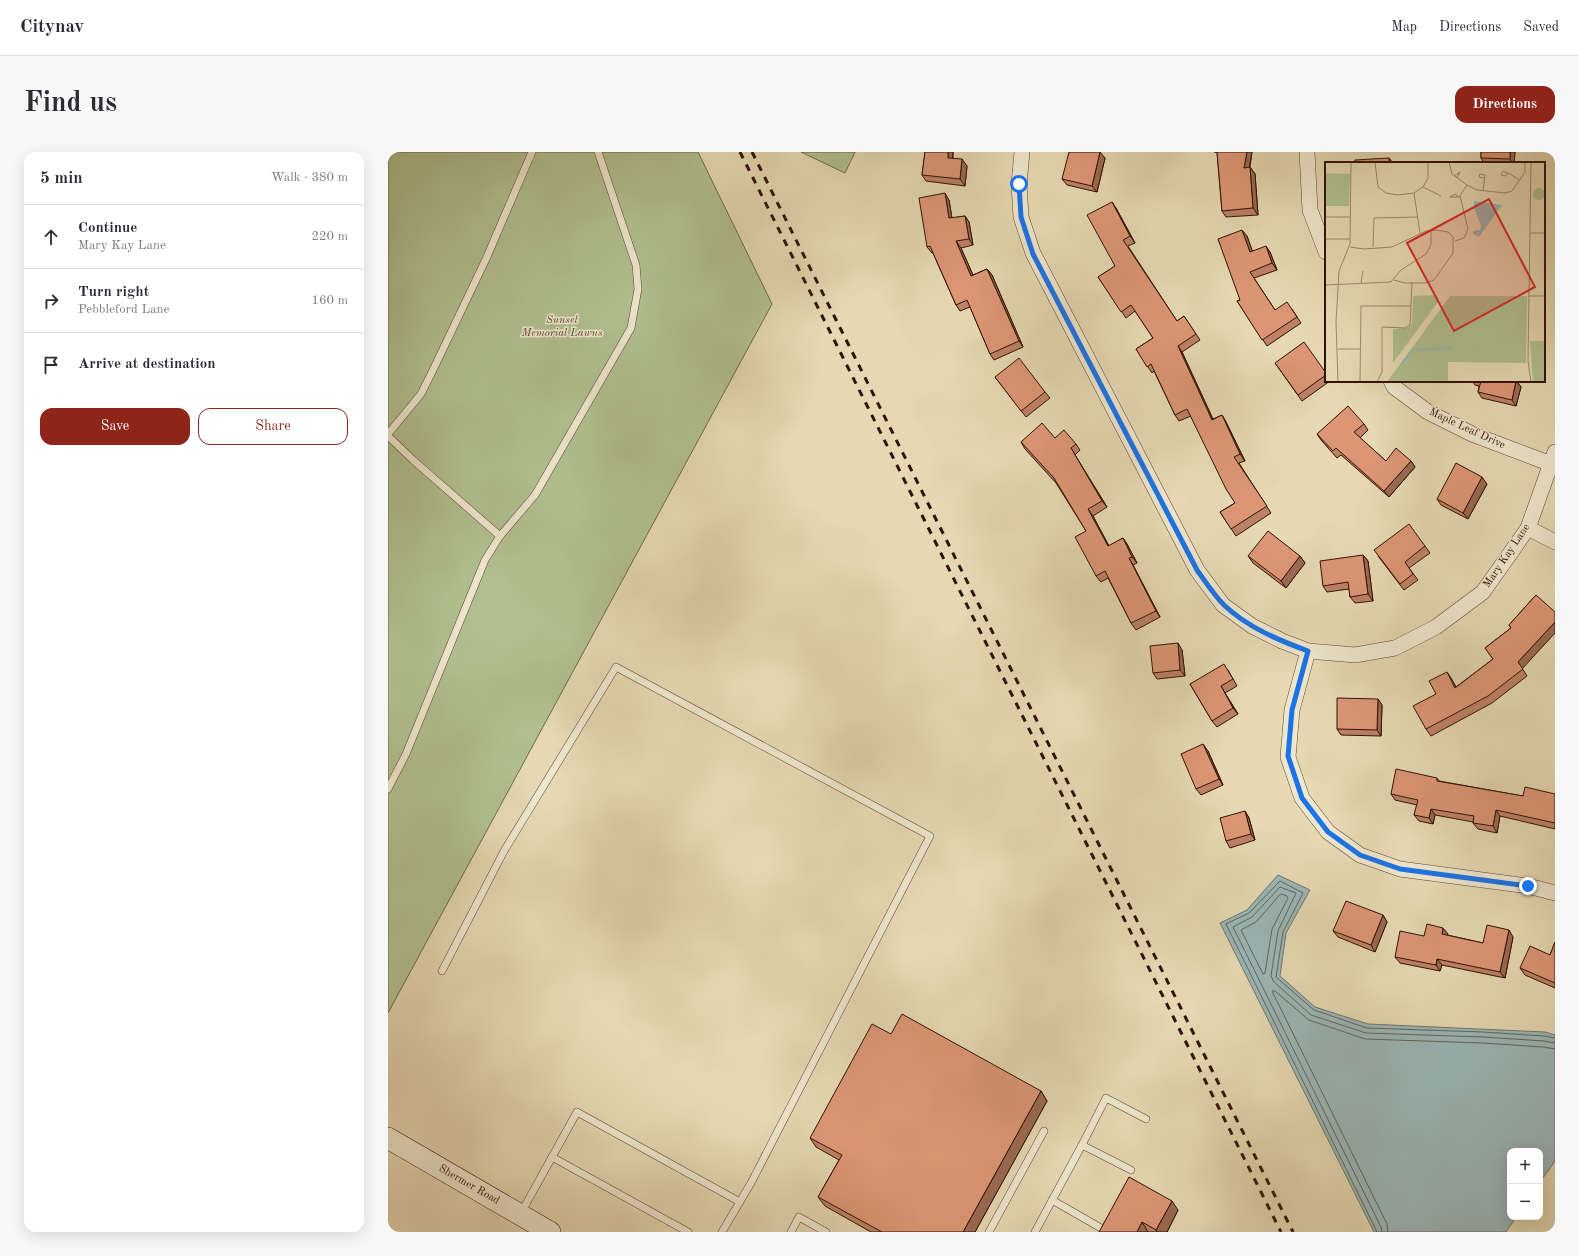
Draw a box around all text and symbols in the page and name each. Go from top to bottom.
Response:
text: Citynav [20,18,84,37]
text: Map [1391,20,1417,34]
text: Directions [1439,20,1501,34]
text: Saved [1523,20,1559,34]
button: Directions [1455,86,1555,123]
text: Find us [24,90,117,118]
inset map [1325,162,1545,382]
text: 5 min [40,170,83,187]
text: Walk · 380 m [271,171,348,184]
route start [1010,175,1028,193]
text: Continue [78,221,137,236]
icon: ahead [40,226,62,248]
text: 220 m [311,230,348,243]
text: Mary Kay Lane [78,239,166,252]
text: Turn right [78,285,149,300]
icon: right [40,290,62,312]
text: 160 m [311,294,348,307]
text: Pebbleford Lane [78,303,170,316]
park label: Sunset Memorial Lawns [520,315,603,339]
icon: arrive [40,354,62,376]
text: Arrive at destination [78,357,216,372]
street label: Maple Leaf Drive [1427,407,1507,451]
button: Save [40,408,190,445]
button: Share [198,408,348,445]
street label: Mary Kay Lane [1482,522,1532,590]
route end [1519,877,1537,895]
map controls [1507,1148,1543,1220]
button: + [1507,1148,1543,1184]
street label: Shermer Road [437,1163,502,1207]
button: − [1507,1184,1543,1220]

